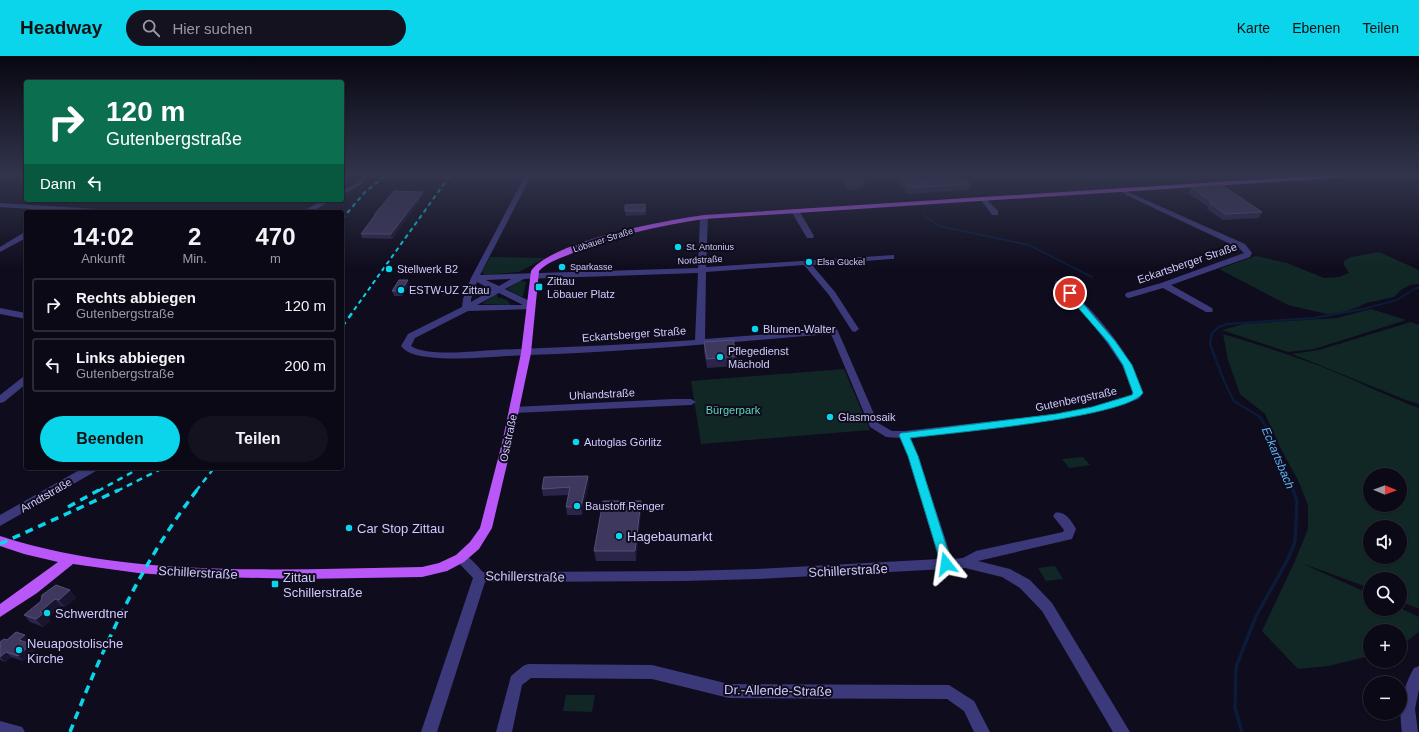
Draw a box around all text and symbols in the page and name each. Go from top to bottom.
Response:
search box [126,10,406,46]
text: Headway [20,17,102,38]
icon: search [140,17,162,39]
text: Hier suchen [172,20,252,37]
text: Karte [1237,20,1270,36]
text: Ebenen [1292,20,1340,36]
text: Teilen [1362,20,1399,36]
icon: right [40,96,92,148]
text: 120 m [106,96,185,127]
text: Gutenbergstraße [106,129,242,149]
icon: left [84,172,106,194]
text: Dann [40,175,76,192]
text: 14:02 [73,223,134,250]
text: 2 [188,223,201,250]
text: 470 [255,223,296,250]
street label: Löbauer Straße [572,226,634,254]
street label: Eckartsberger Straße [1136,240,1238,286]
marker: St. Antonius [673,242,683,252]
place label: St. Antonius [686,242,735,252]
text: Ankunft [81,251,125,266]
text: Min. [182,251,207,266]
text: m [270,251,281,266]
street label: Nordstraße [677,254,723,266]
marker: Elsa Gückel [804,257,814,267]
place label: Elsa Gückel [817,257,865,267]
marker: Sparkasse [557,262,567,272]
place label: Sparkasse [570,262,613,272]
place label: Stellwerk B2 [397,263,458,275]
marker: Stellwerk B2 [384,264,394,274]
place label: Zittau Löbauer Platz [547,275,615,300]
pin [1053,276,1087,310]
marker: Zittau Löbauer Platz [534,282,544,292]
icon: arrive [1059,282,1081,304]
place label: ESTW-UZ Zittau [409,284,489,296]
marker: ESTW-UZ Zittau [396,285,406,295]
text: Rechts abbiegen [76,289,196,306]
icon: right [42,294,64,316]
text: 120 m [284,297,326,314]
text: Gutenbergstraße [76,306,174,321]
place label: Blumen-Walter [763,323,836,335]
street label: Eckartsberger Straße [581,324,687,344]
marker: Blumen-Walter [750,324,760,334]
place label: Pflegedienst Mächold [728,345,789,370]
text: Links abbiegen [76,349,185,366]
marker: Pflegedienst Mächold [715,352,725,362]
icon: left [42,354,64,376]
text: 200 m [284,357,326,374]
text: Gutenbergstraße [76,366,174,381]
street label: Gutenbergstraße [1034,384,1118,414]
street label: Uhlandstraße [569,386,635,402]
park label: Bürgerpark [706,404,761,416]
place label: Glasmosaik [838,411,896,423]
marker: Glasmosaik [825,412,835,422]
street label: Oststraße [497,413,519,463]
button: Beenden [40,416,180,462]
button: Teilen [188,416,328,462]
water label: Eckartsbach [1259,425,1297,491]
place label: Autoglas Görlitz [584,436,662,448]
marker: Autoglas Görlitz [571,437,581,447]
north arrow [1363,468,1407,512]
map controls [1363,468,1407,720]
street label: Arndtstraße [18,475,74,515]
place label: Baustoff Renger [585,500,665,512]
marker: Baustoff Renger [572,501,582,511]
button: sound [1363,520,1407,564]
place label: Car Stop Zittau [357,521,444,536]
marker: Car Stop Zittau [344,523,354,533]
place label: Hagebaumarkt [627,529,713,544]
marker: Hagebaumarkt [614,531,624,541]
position arrow [925,543,967,585]
street label: Schillerstraße [808,561,888,580]
street label: Schillerstraße [158,563,238,582]
street label: Schillerstraße [485,568,565,585]
place label: Zittau Schillerstraße [283,570,362,600]
button: search [1363,572,1407,616]
marker: Zittau Schillerstraße [270,579,280,589]
place label: Schwerdtner [55,606,129,621]
marker: Schwerdtner [42,608,52,618]
button: + [1363,624,1407,668]
place label: Neuapostolische Kirche [27,636,123,666]
marker: Neuapostolische Kirche [14,645,24,655]
button: − [1363,676,1407,720]
street label: Dr.-Allende-Straße [724,682,832,699]

